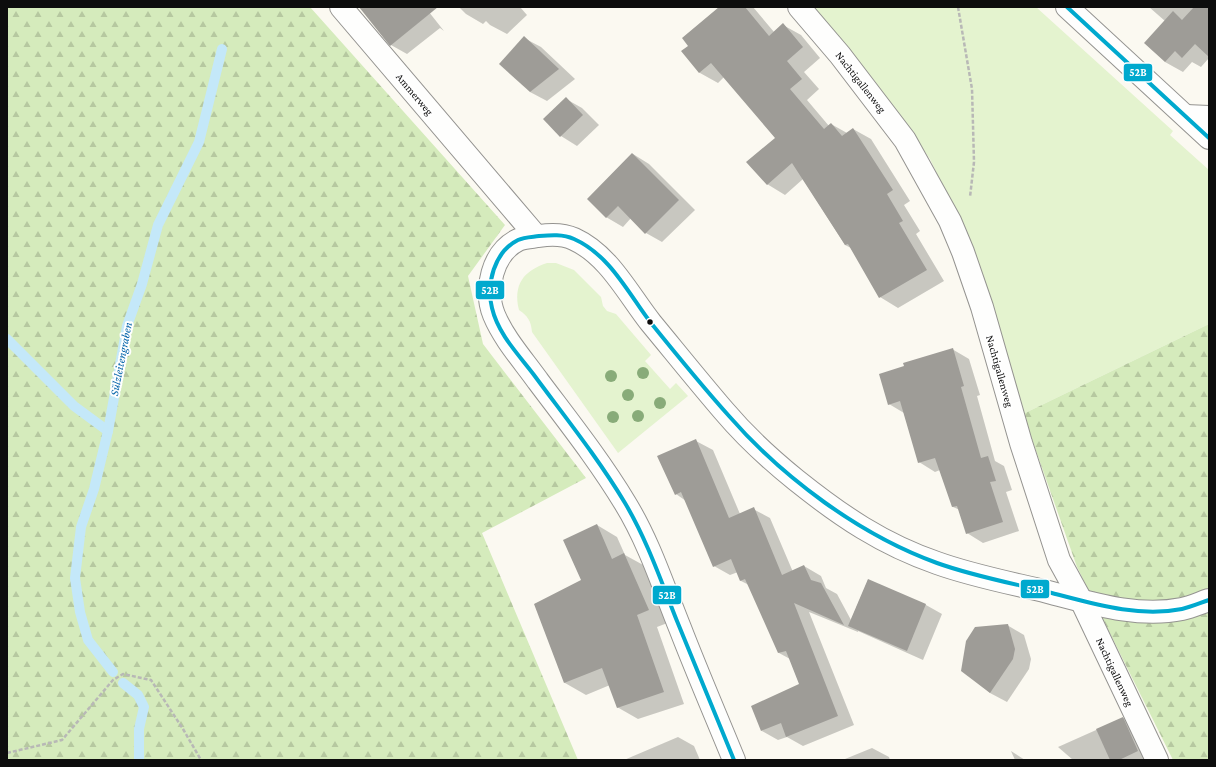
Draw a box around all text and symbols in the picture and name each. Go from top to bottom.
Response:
street label: Nachtigallenweg [833,49,889,116]
line badge: 52B [1123,63,1153,82]
text: 52B [1129,66,1147,78]
street label: Ammerweg [393,71,436,118]
line badge: 52B [475,280,505,300]
text: 52B [481,284,499,296]
unlabelled marker [645,317,655,327]
water label: Sülzleitengraben [107,321,135,397]
street label: Nachtigallenweg [983,334,1016,409]
line badge: 52B [1020,579,1050,599]
text: 52B [1026,583,1044,595]
line badge: 52B [652,585,682,605]
text: 52B [658,589,676,601]
street label: Nachtigallenweg [1093,636,1136,709]

